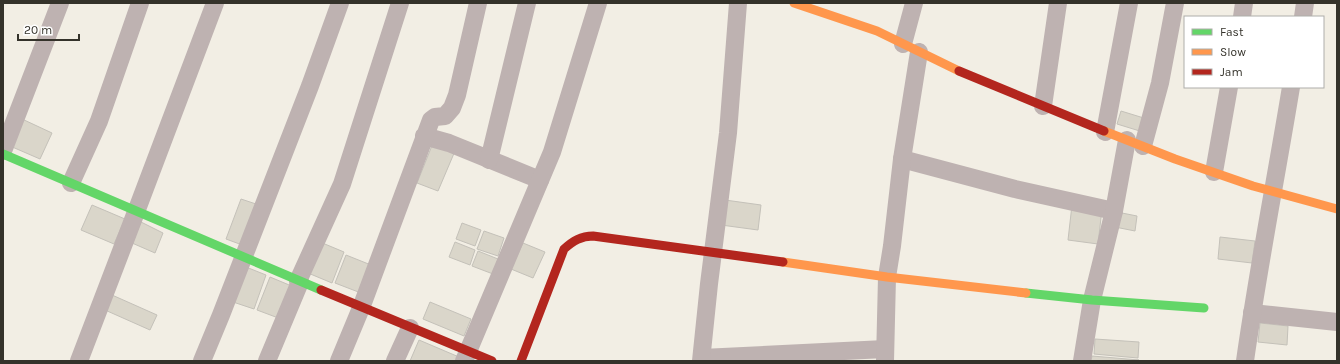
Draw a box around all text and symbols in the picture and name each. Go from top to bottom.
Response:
scale bar [18,16,79,42]
legend [1184,16,1324,88]
text: 20 m [24,23,52,37]
text: Fast [1220,25,1244,39]
text: Slow [1220,45,1246,59]
text: Jam [1220,65,1243,79]

